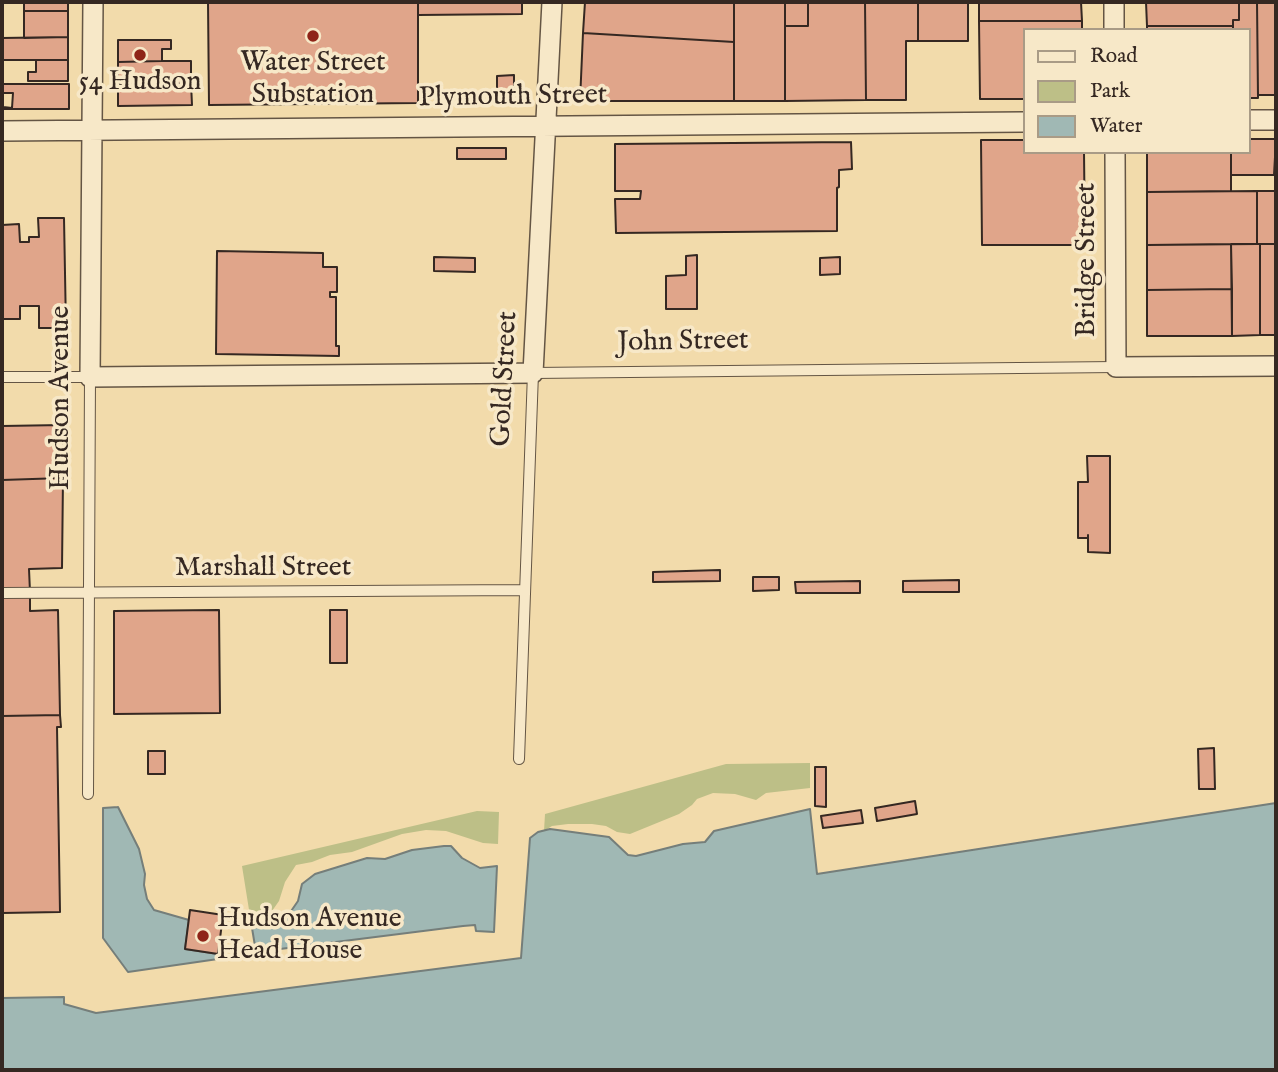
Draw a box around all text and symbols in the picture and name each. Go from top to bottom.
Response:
marker: Water Street Substation [305,28,321,44]
legend [1023,28,1250,154]
text: Road [1090,43,1137,70]
marker: 54 Hudson [132,47,148,63]
place label: Water Street Substation [240,47,386,113]
place label: 54 Hudson [79,66,201,100]
text: Park [1090,78,1130,105]
street label: Plymouth Street [418,80,608,116]
text: Water [1090,113,1142,140]
street label: Bridge Street [1071,183,1105,337]
street label: Hudson Avenue [45,306,79,490]
street label: Gold Street [486,311,526,447]
street label: John Street [617,325,749,361]
street label: Marshall Street [175,552,351,586]
place label: Hudson Avenue Head House [217,903,402,969]
marker: Hudson Avenue Head House [195,928,211,944]

